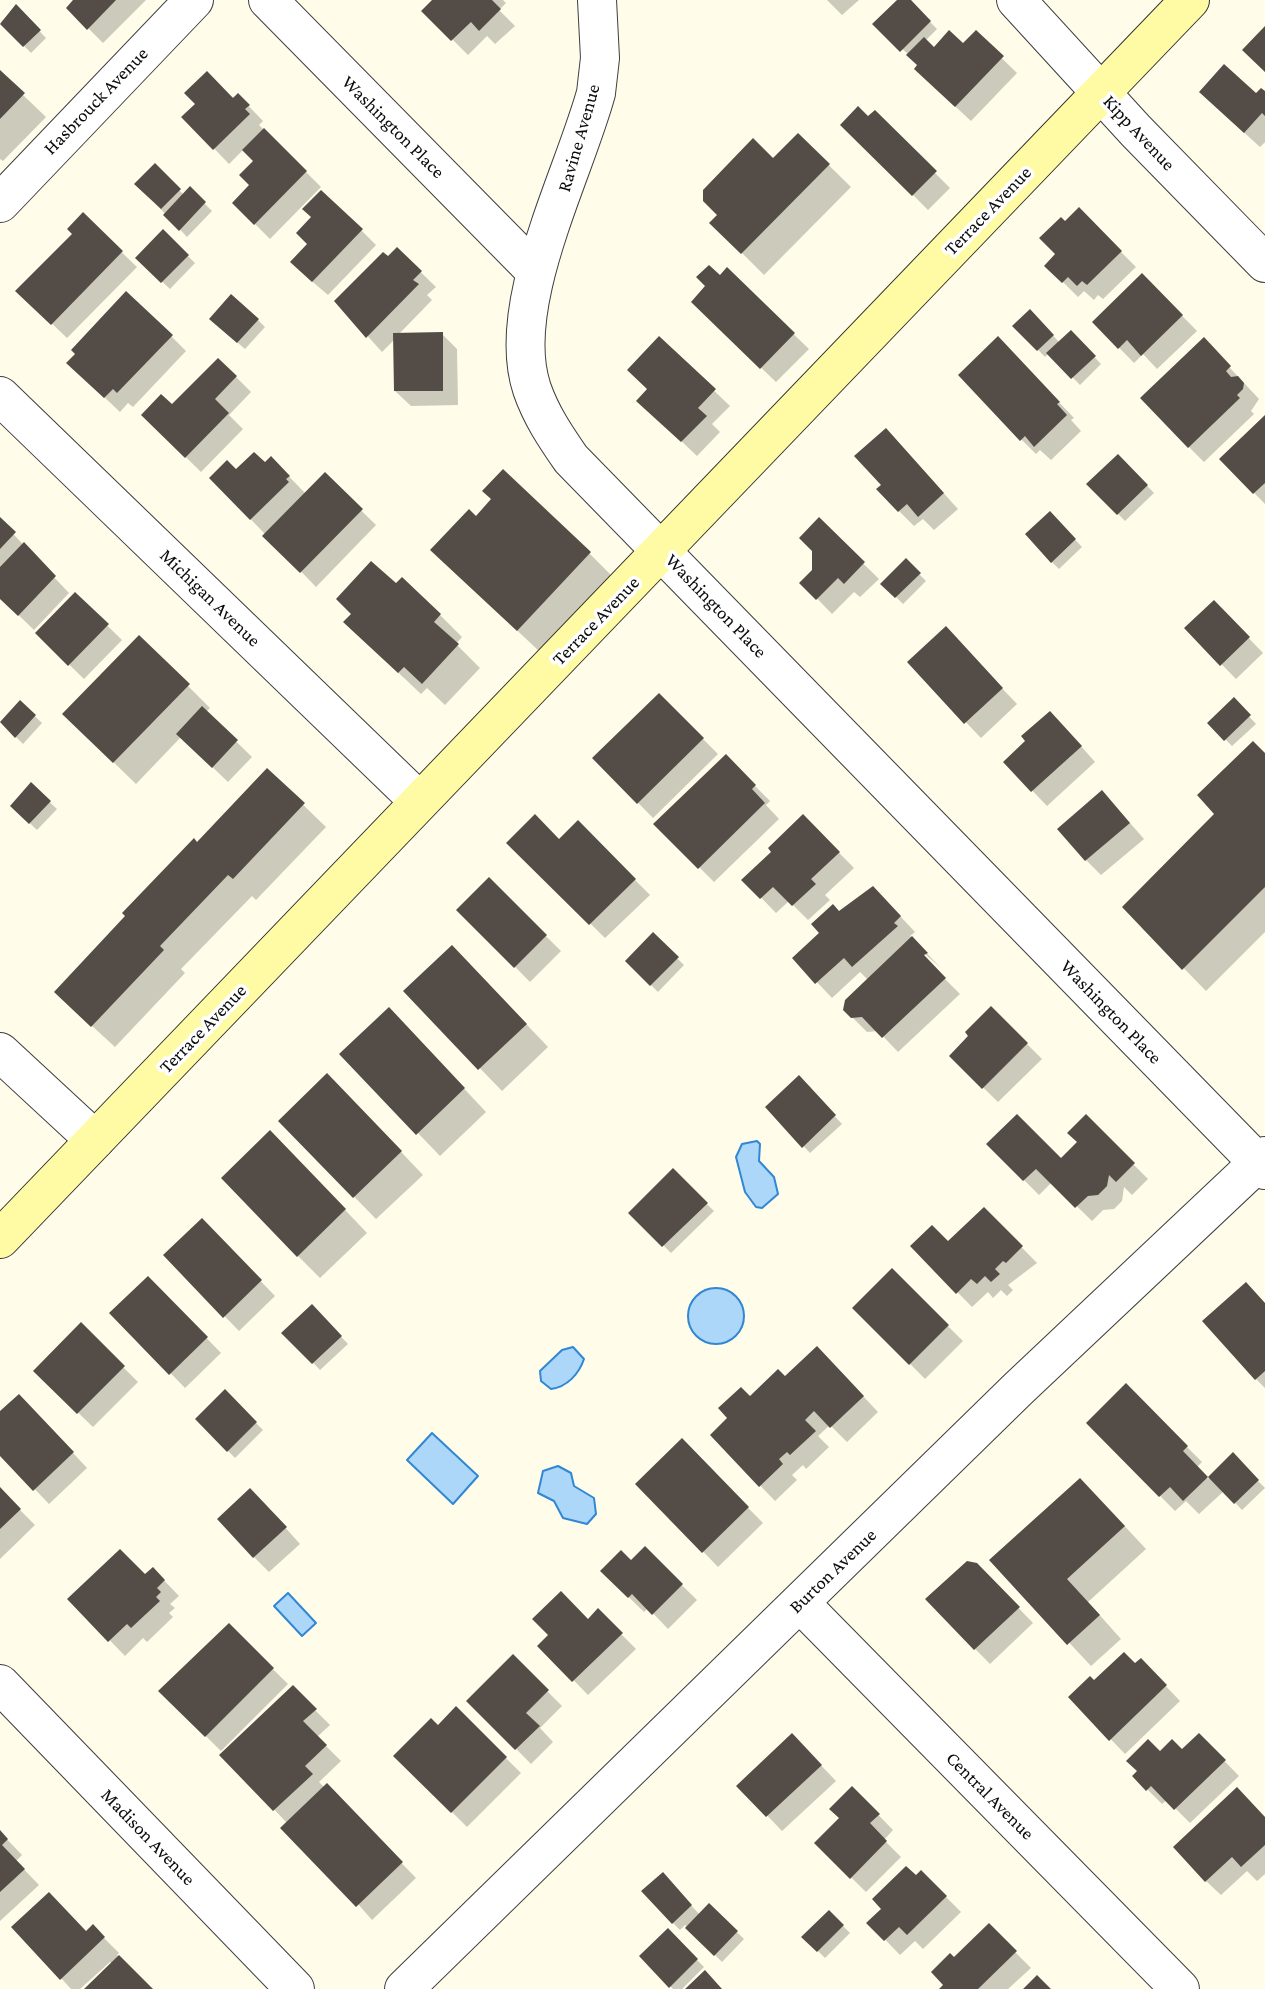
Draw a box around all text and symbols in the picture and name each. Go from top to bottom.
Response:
street label: Hasbrouck Avenue [39,43,153,159]
street label: Washington Place [337,71,449,183]
street label: Ravine Avenue [553,82,605,194]
street label: Kipp Avenue [1098,90,1180,176]
street label: Terrace Avenue [940,162,1036,260]
street label: Michigan Avenue [155,544,265,652]
street label: Washington Place [660,549,772,663]
street label: Terrace Avenue [548,572,644,670]
street label: Washington Place [1055,955,1167,1069]
street label: Terrace Avenue [155,980,251,1078]
street label: Burton Avenue [785,1524,881,1618]
street label: Central Avenue [941,1747,1039,1845]
street label: Madison Avenue [96,1784,200,1890]

